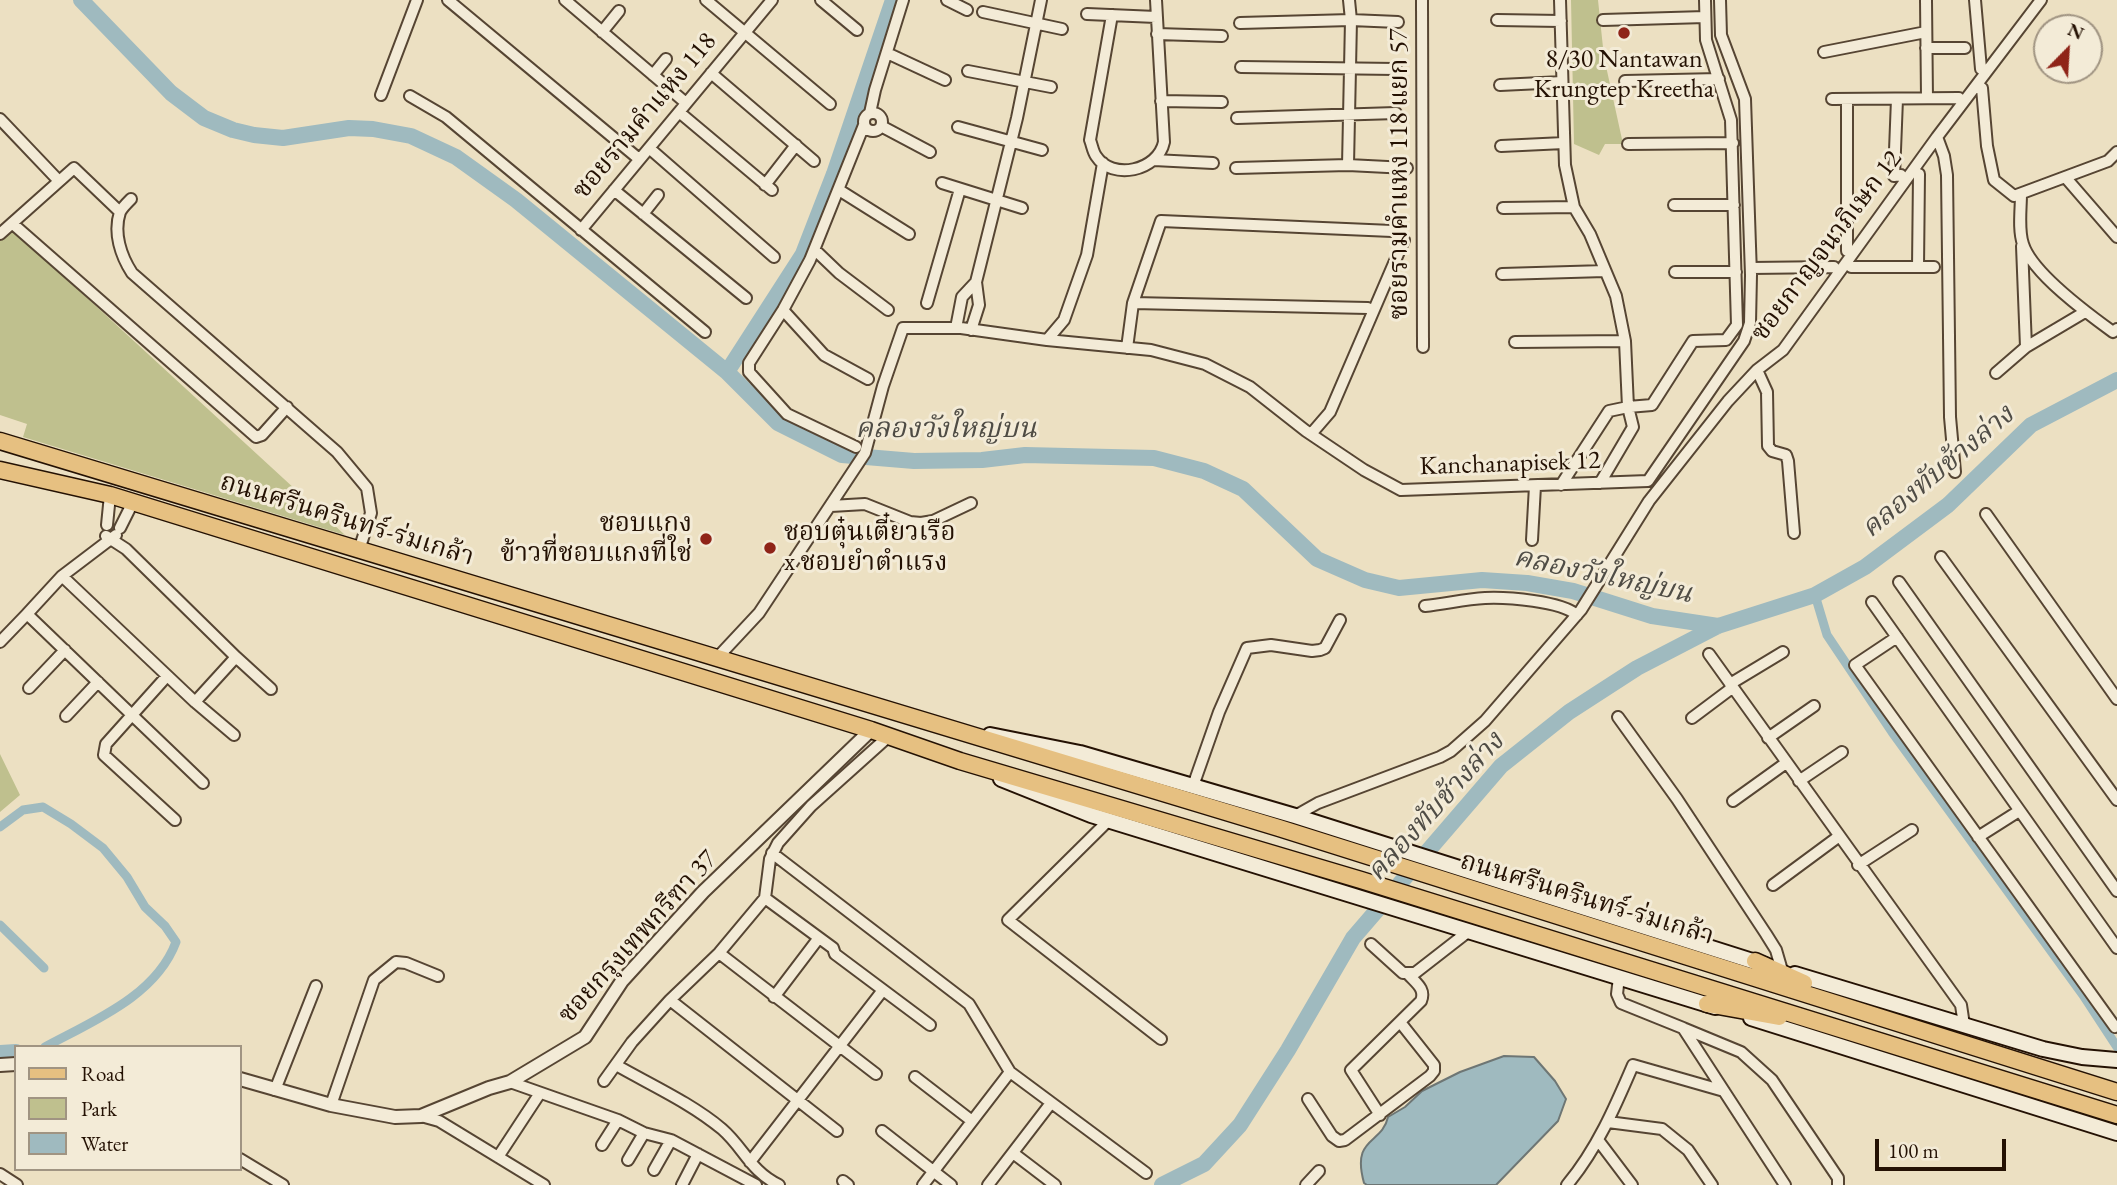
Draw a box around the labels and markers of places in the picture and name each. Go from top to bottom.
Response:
marker: 8/30 Nantawan Krungtep Kreetha [1616,25,1632,41]
place label: 8/30 Nantawan Krungtep Kreetha [1534,44,1714,106]
place label: ชอบแกง ข้าวที่ชอบแกงที่ใช่ [501,508,692,570]
place label: ชอบตุ๋นเตี๋ยวเรือ x ชอบยำตำแรง [784,517,956,578]
marker: ชอบแกง ข้าวที่ชอบแกงที่ใช่ [698,531,714,547]
marker: ชอบตุ๋นเตี๋ยวเรือ x ชอบยำตำแรง [762,540,778,556]

